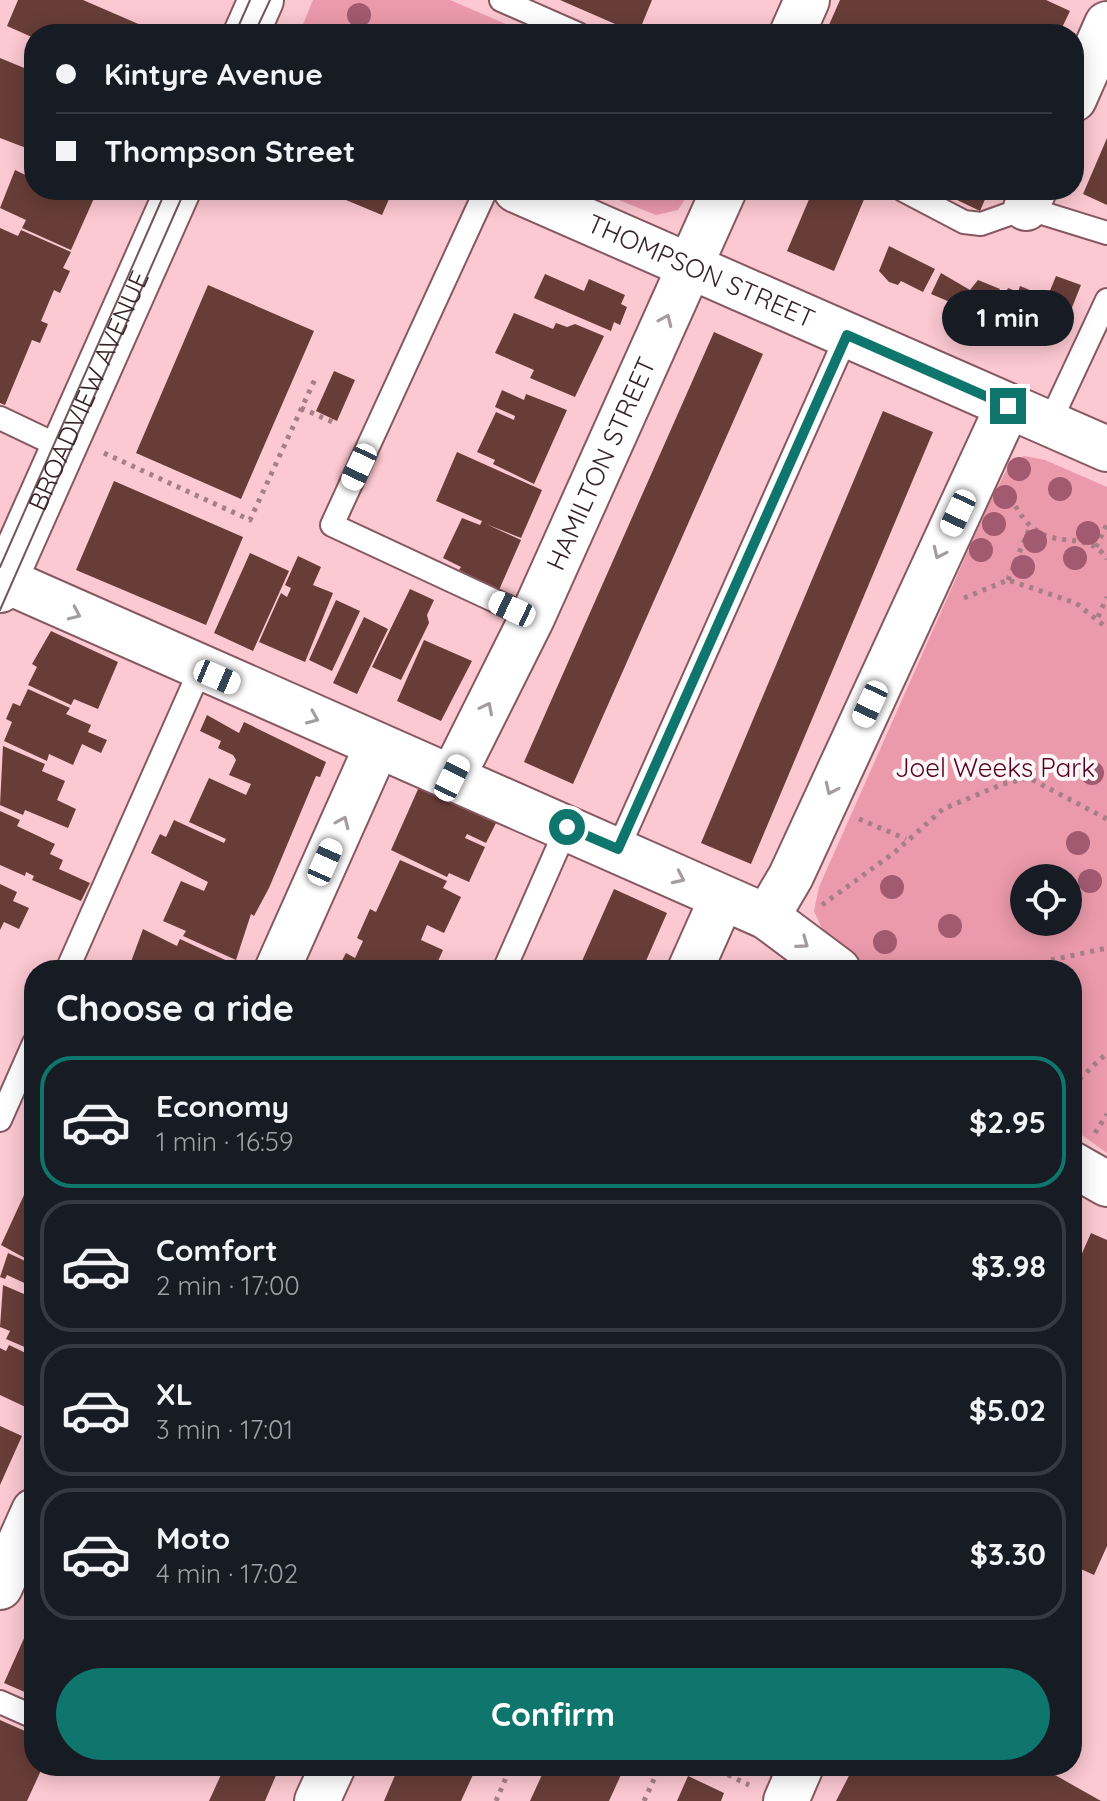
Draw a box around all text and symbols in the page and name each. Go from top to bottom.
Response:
text: Kintyre Avenue [104,55,323,93]
text: Thompson Street [104,132,355,170]
street label: THOMPSON STREET [582,206,820,335]
street label: BROADVIEW AVENUE [20,266,156,516]
callout: 1 min [942,290,1074,346]
text: 1 min [977,301,1040,334]
one-way arrow [656,314,672,328]
street label: HAMILTON STREET [539,352,663,575]
route end [990,388,1026,424]
car [338,440,380,494]
car [937,486,979,540]
one-way arrow [933,544,949,559]
car [485,588,539,630]
one-way arrow [67,604,81,620]
car [190,657,244,697]
car [849,677,891,731]
one-way arrow [477,702,492,717]
one-way arrow [305,709,319,725]
car [431,751,473,805]
park label: Joel Weeks Park [895,751,1095,784]
one-way arrow [825,781,841,795]
route start [549,809,585,845]
one-way arrow [333,816,349,830]
car [304,835,346,889]
map controls [1010,864,1082,936]
button: locate [1010,864,1082,936]
one-way arrow [671,868,686,884]
one-way arrow [794,933,809,948]
text: Choose a ride [56,985,294,1030]
icon: car [60,1086,132,1158]
text: Economy [156,1087,289,1125]
text: $2.95 [969,1103,1046,1141]
text: 1 min · 16:59 [156,1125,293,1158]
icon: car [60,1230,132,1302]
text: Comfort [156,1231,277,1269]
text: $3.98 [971,1247,1046,1285]
text: 2 min · 17:00 [156,1269,300,1302]
icon: car [60,1374,132,1446]
text: XL [156,1375,193,1413]
text: $5.02 [969,1391,1046,1429]
text: 3 min · 17:01 [156,1413,293,1446]
icon: car [60,1518,132,1590]
text: Moto [156,1519,230,1557]
text: $3.30 [970,1535,1046,1573]
text: 4 min · 17:02 [156,1557,298,1590]
button: Confirm [56,1668,1050,1760]

